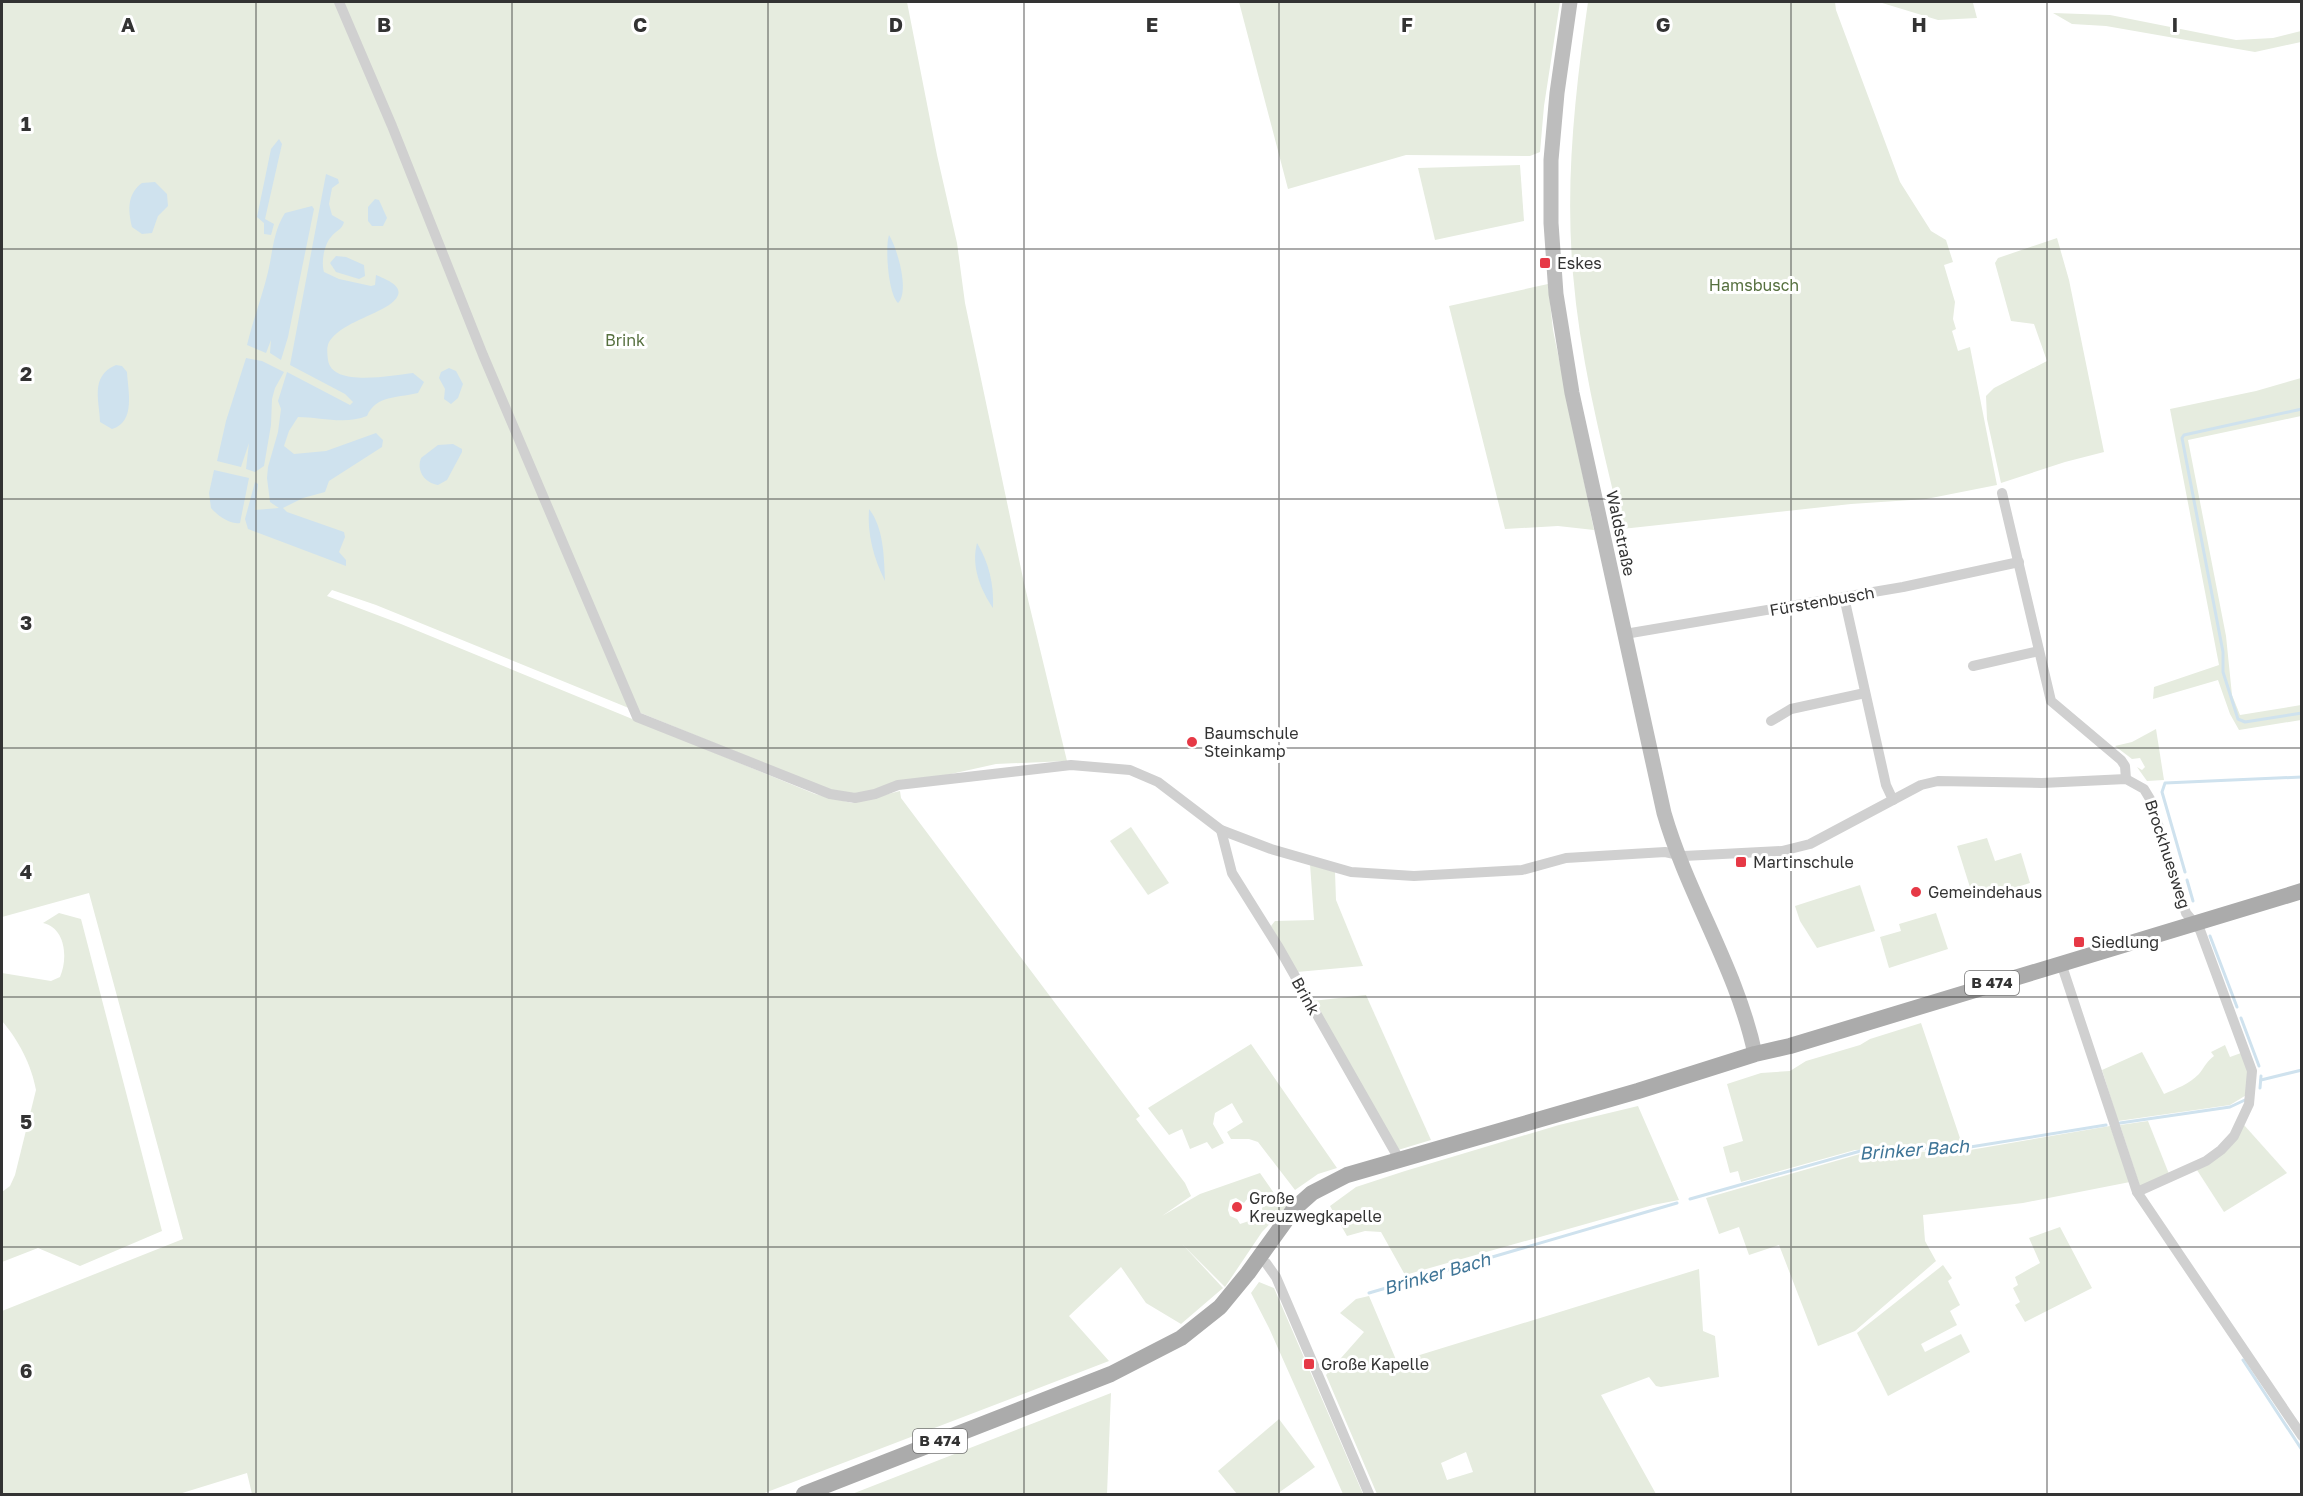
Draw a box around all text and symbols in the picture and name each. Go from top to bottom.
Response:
text: A [121,12,135,36]
text: B [377,12,391,36]
text: C [633,12,647,36]
text: D [889,12,903,36]
text: E [1146,12,1158,36]
text: F [1401,12,1413,36]
text: G [1656,12,1670,36]
text: H [1911,12,1927,36]
text: I [2172,12,2178,36]
text: 1 [21,111,31,135]
place label: Eskes [1557,253,1602,273]
marker: Eskes [1538,256,1552,270]
park label: Hamsbusch [1709,275,1799,295]
park label: Brink [605,330,645,350]
text: 2 [20,361,32,385]
street label: Waldstraße [1602,488,1640,578]
street label: Fürstenbusch [1768,582,1876,620]
text: 3 [20,610,32,634]
place label: Baumschule Steinkamp [1204,723,1299,761]
marker: Baumschule Steinkamp [1185,735,1199,749]
street label: Brockhuesweg [2141,797,2195,911]
place label: Martinschule [1753,852,1854,872]
marker: Martinschule [1734,855,1748,869]
text: 4 [20,859,32,883]
place label: Gemeindehaus [1928,882,2042,902]
marker: Gemeindehaus [1909,885,1923,899]
place label: Siedlung [2091,932,2159,952]
marker: Siedlung [2072,935,2086,949]
road number: B 474 [1965,971,2019,995]
street label: Brink [1288,974,1324,1018]
text: 5 [20,1109,32,1133]
water label: Brinker Bach [1858,1134,1970,1164]
place label: Große Kreuzwegkapelle [1249,1188,1382,1226]
marker: Große Kreuzwegkapelle [1230,1200,1244,1214]
water label: Brinker Bach [1381,1247,1493,1299]
place label: Große Kapelle [1321,1354,1429,1374]
marker: Große Kapelle [1302,1357,1316,1371]
text: 6 [20,1358,32,1382]
road number: B 474 [913,1429,967,1453]

